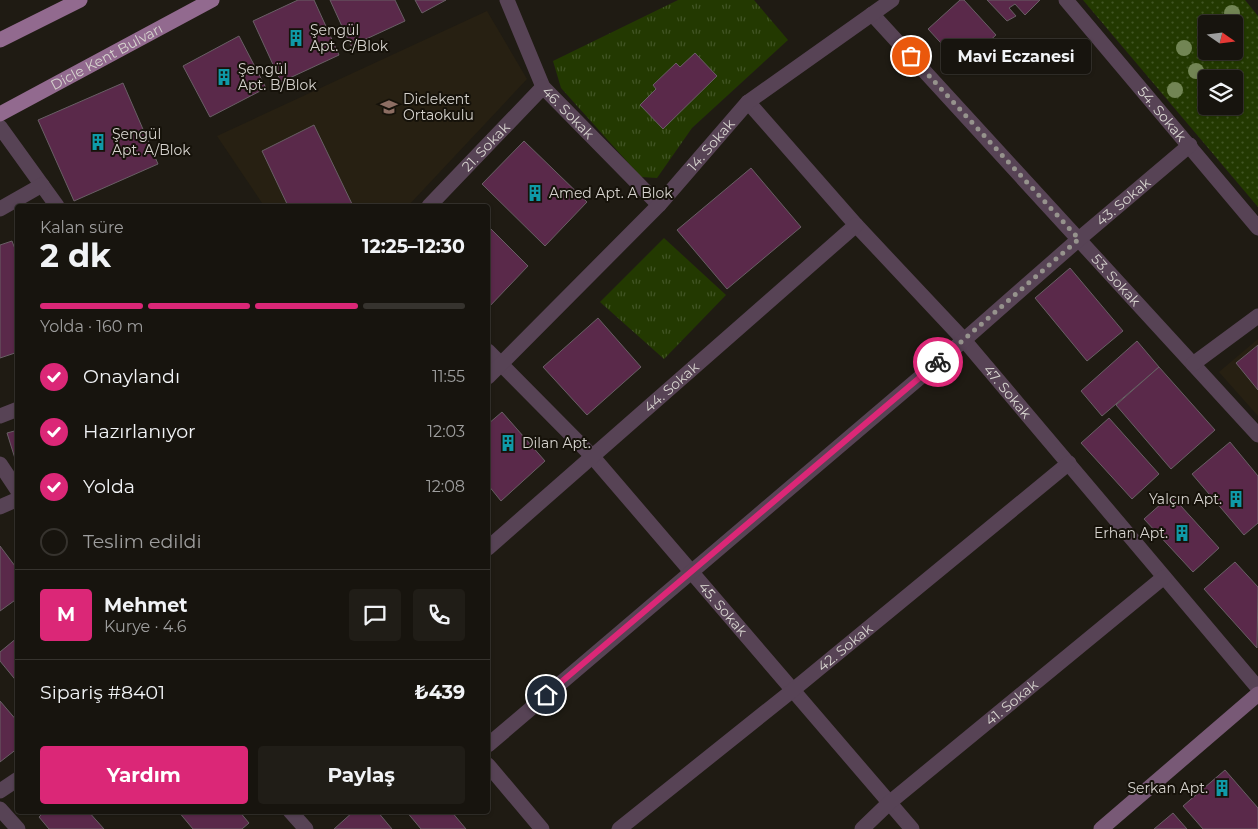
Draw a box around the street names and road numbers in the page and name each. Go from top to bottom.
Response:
street label: Dicle Kent Bulvarı [47,19,166,94]
street label: 46. Sokak [538,82,598,143]
street label: 54. Sokak [1134,83,1191,146]
street label: 14. Sokak [683,114,739,175]
street label: 21. Sokak [458,118,514,175]
street label: 43. Sokak [1092,173,1155,230]
street label: 53. Sokak [1087,250,1145,310]
street label: 44. Sokak [640,358,703,416]
street label: 47. Sokak [980,361,1036,423]
street label: 45. Sokak [695,578,752,640]
street label: 42. Sokak [814,619,877,675]
street label: 41. Sokak [981,675,1042,729]

